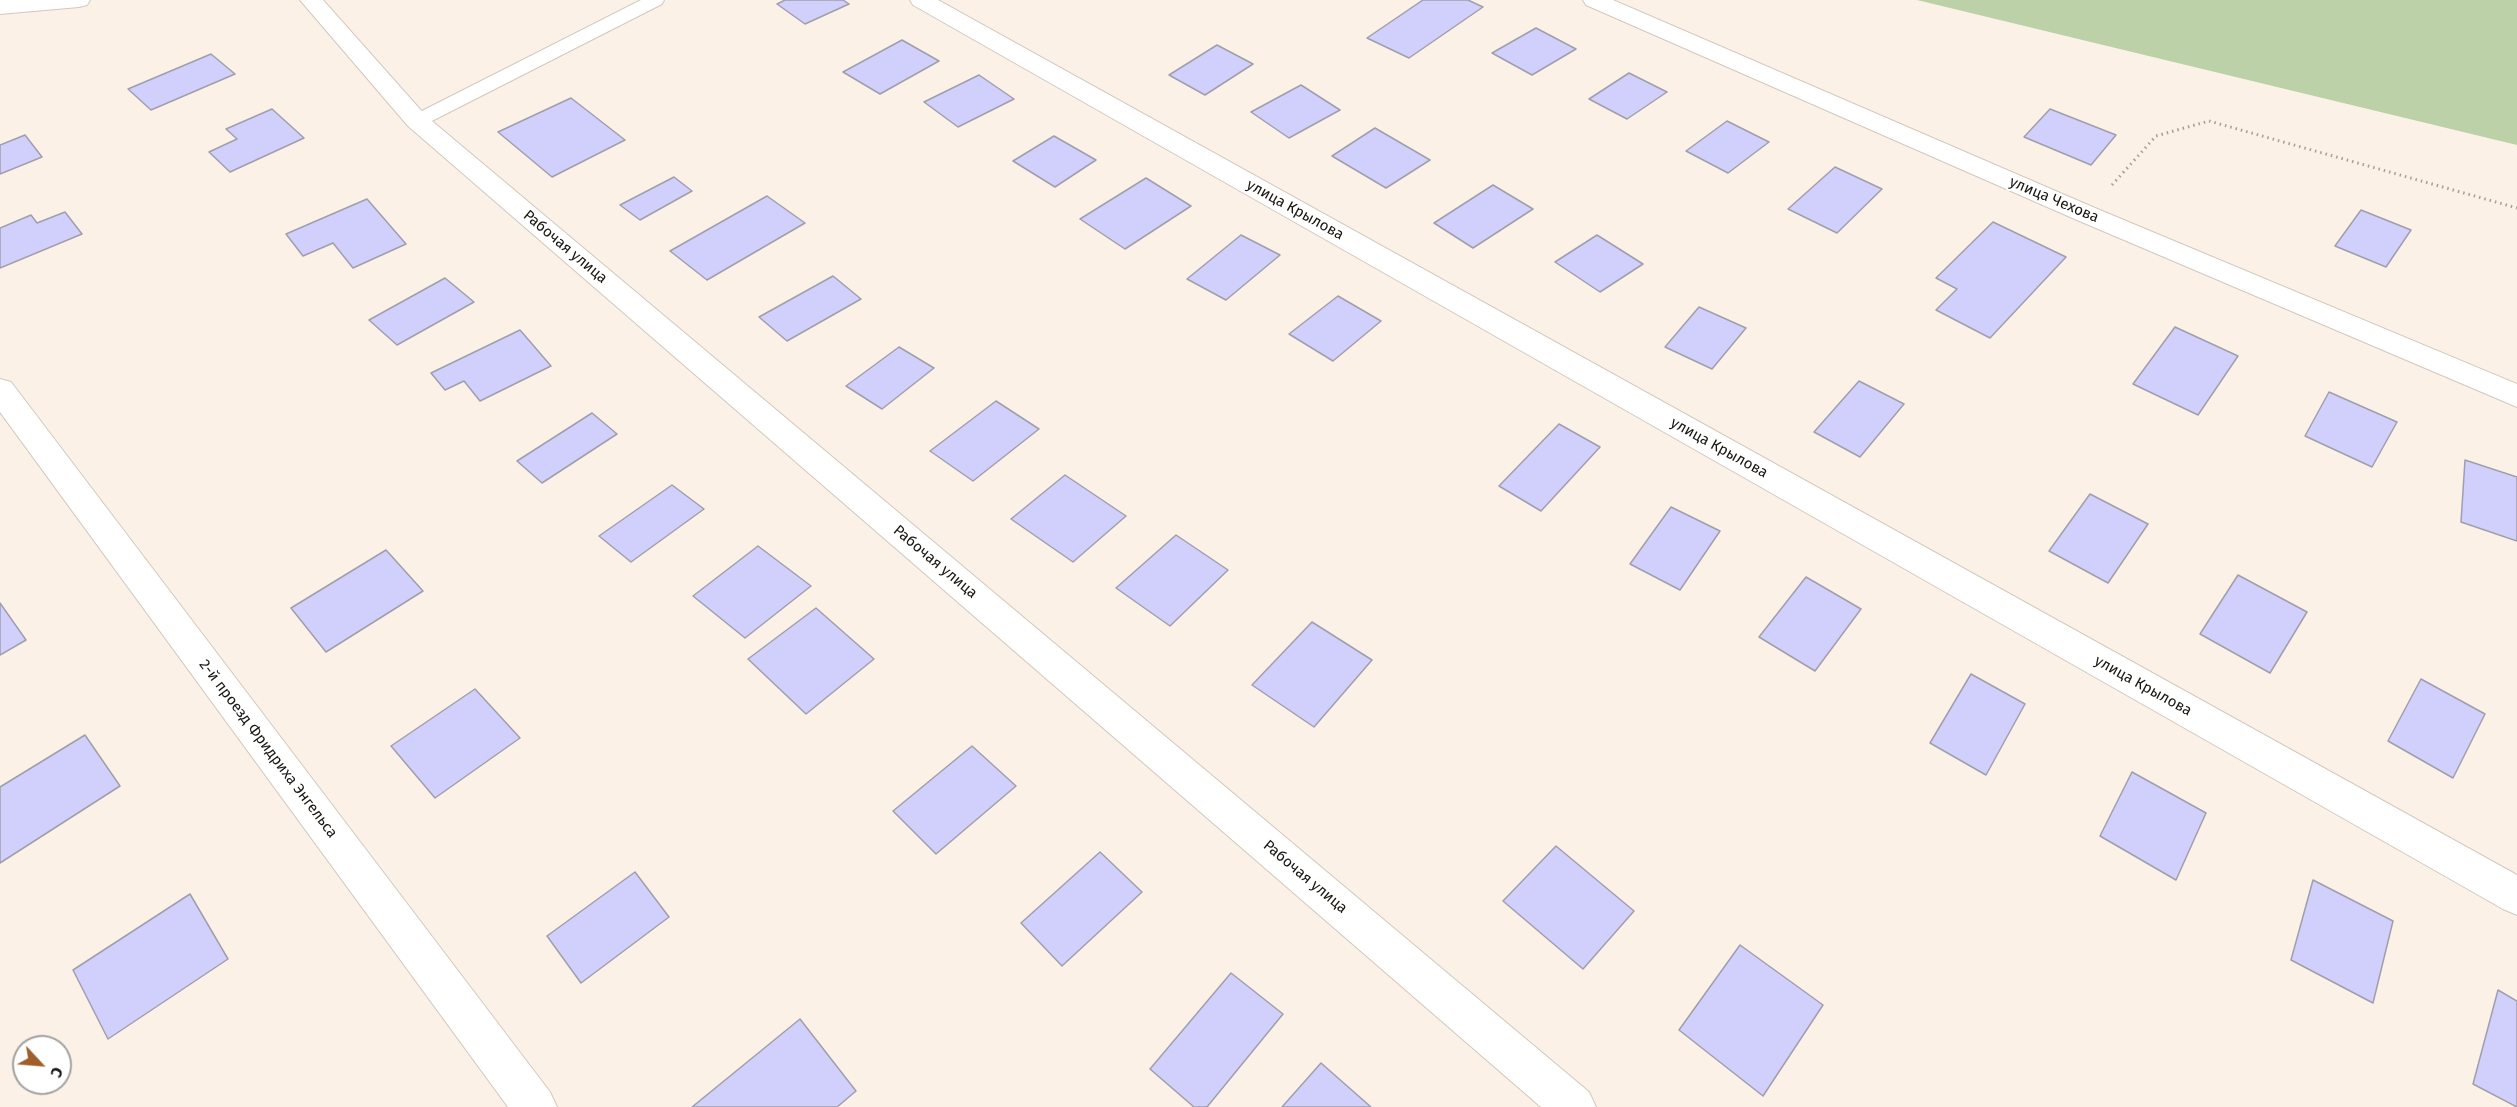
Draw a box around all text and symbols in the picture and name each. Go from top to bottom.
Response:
street label: улица Чехова [2007,173,2101,227]
street label: улица Крылова [1243,176,1347,244]
street label: Рабочая улица [519,207,611,287]
street label: улица Крылова [1667,414,1771,482]
street label: Рабочая улица [889,522,981,602]
street label: улица Крылова [2091,652,2195,720]
street label: 2-й проезд Фридриха Энгельса [195,656,341,842]
street label: Рабочая улица [1259,837,1351,917]
north arrow [12,1035,72,1095]
text: С [46,1064,67,1081]

